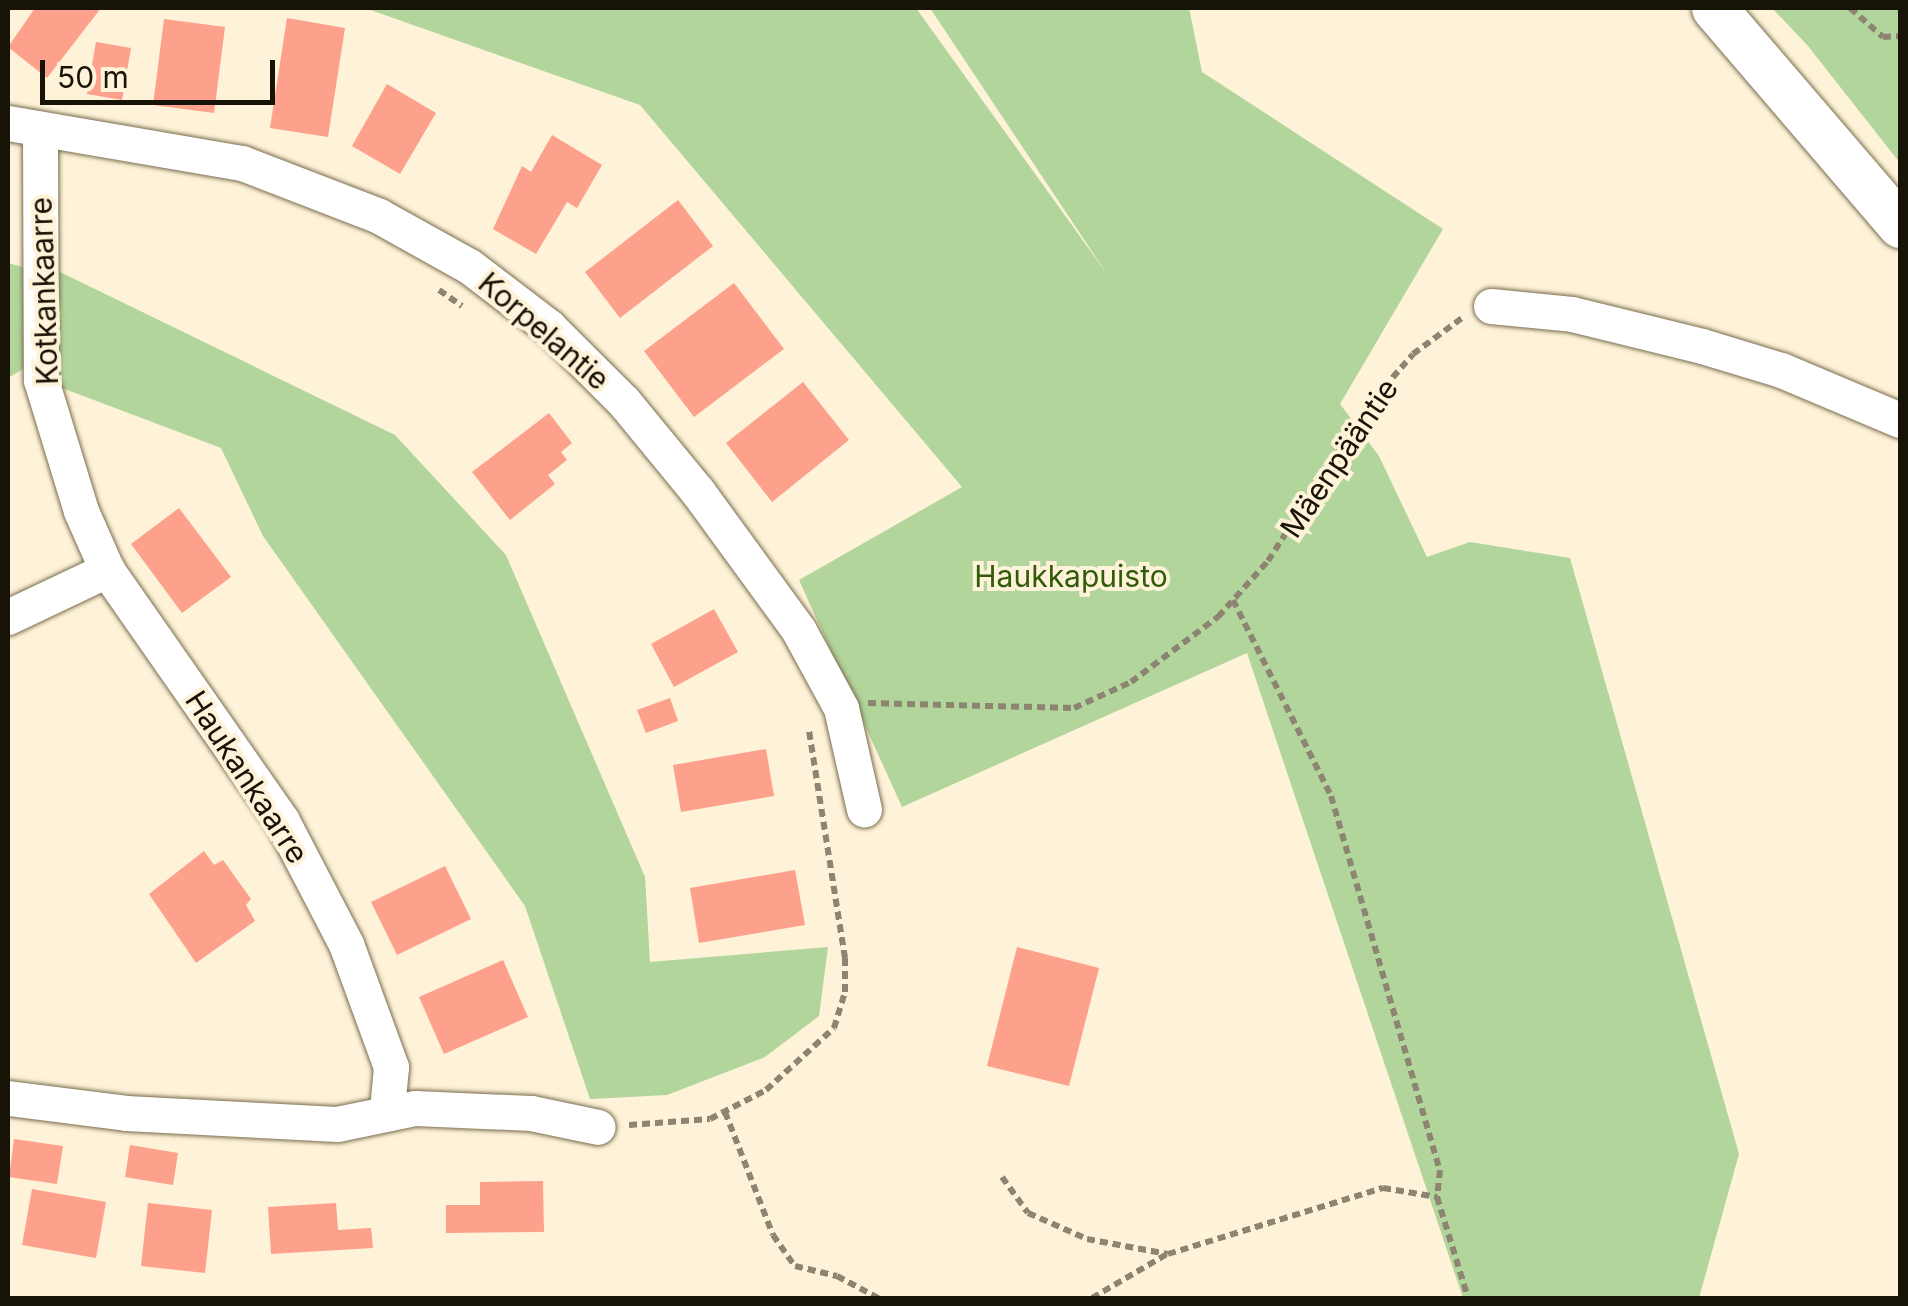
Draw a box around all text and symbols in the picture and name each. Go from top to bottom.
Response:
scale bar [45,40,280,102]
text: 50 m [57,59,129,95]
street label: Kotkankaarre [23,196,65,386]
street label: Korpelantie [471,265,617,397]
street label: Mäenpääntie [1273,372,1405,544]
park label: Haukkapuisto [974,558,1168,594]
street label: Haukankaarre [178,684,316,870]

